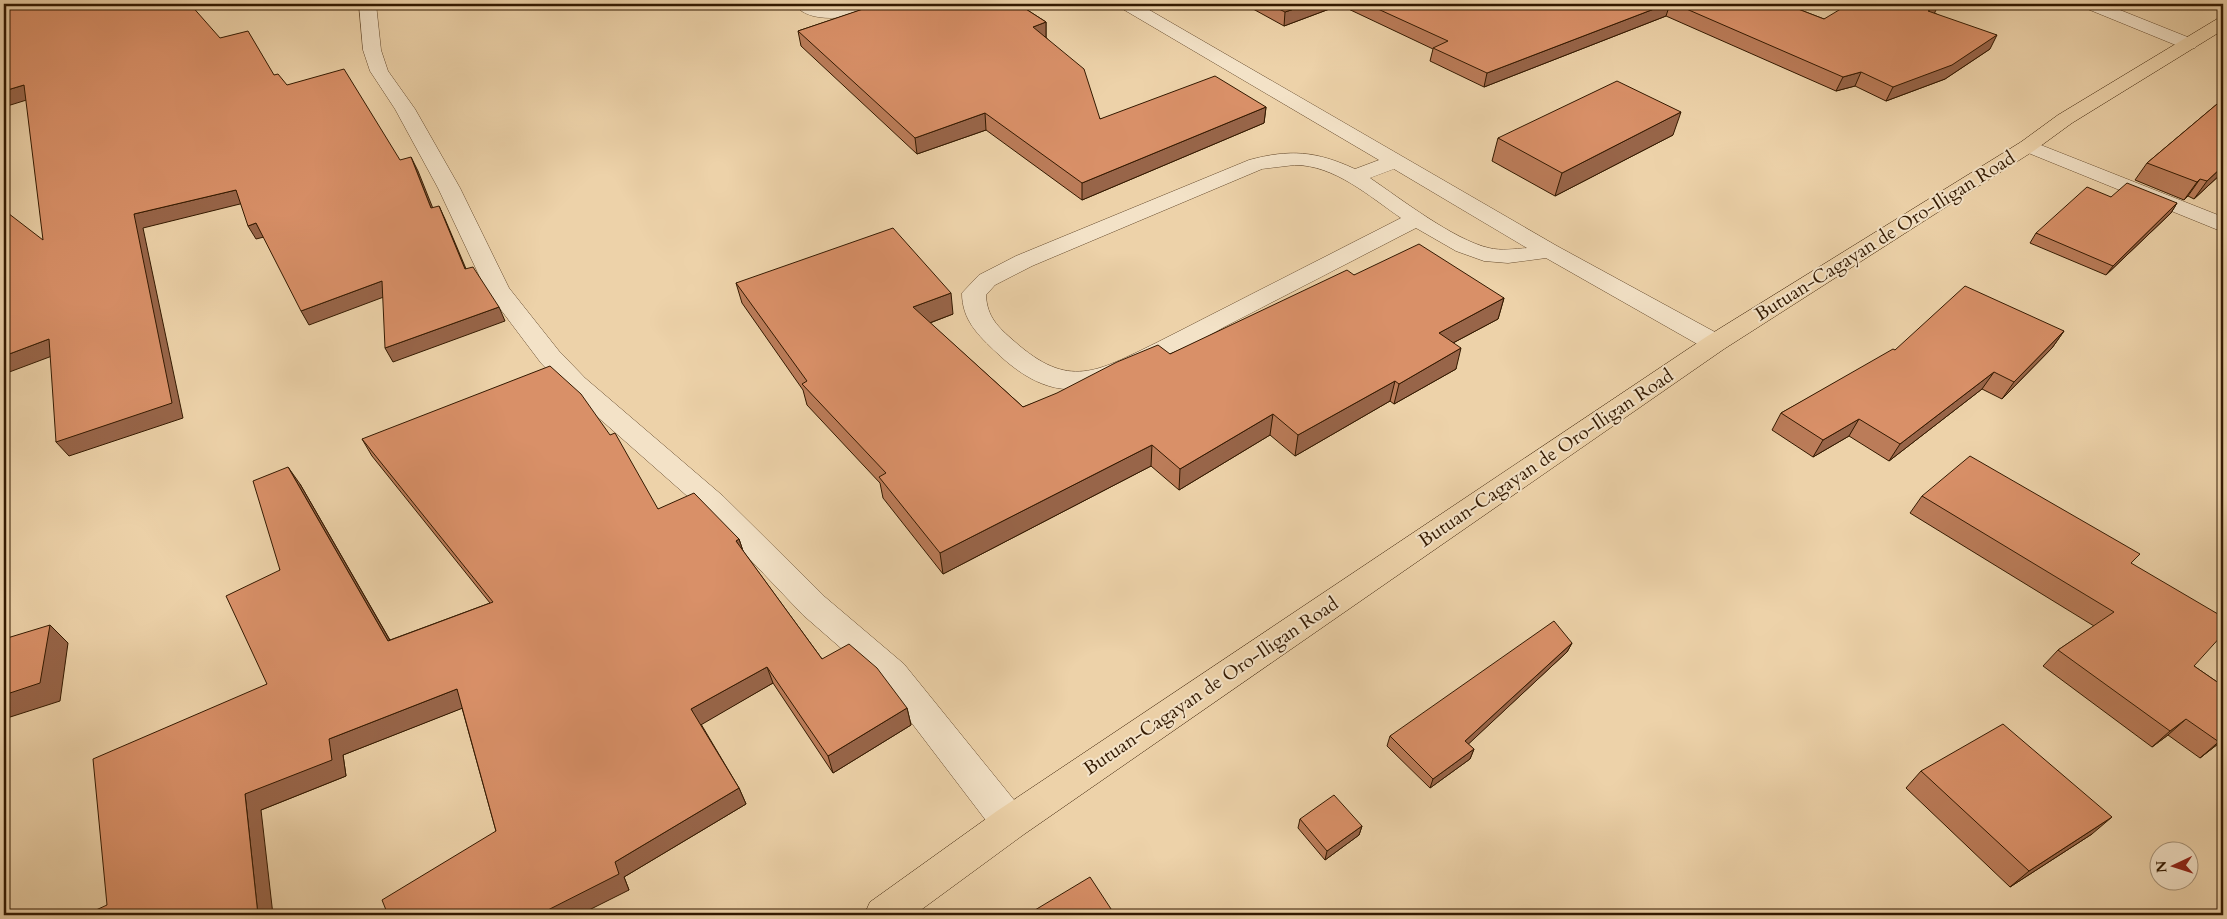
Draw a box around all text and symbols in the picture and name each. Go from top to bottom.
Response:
street label: Butuan-Cagayan de Oro-Iligan Road [1750,145,2020,327]
street label: Butuan-Cagayan de Oro-Iligan Road [1413,363,1679,553]
street label: Butuan-Cagayan de Oro-Iligan Road [1078,591,1344,781]
north arrow [2150,842,2200,892]
text: N [2152,860,2171,874]

